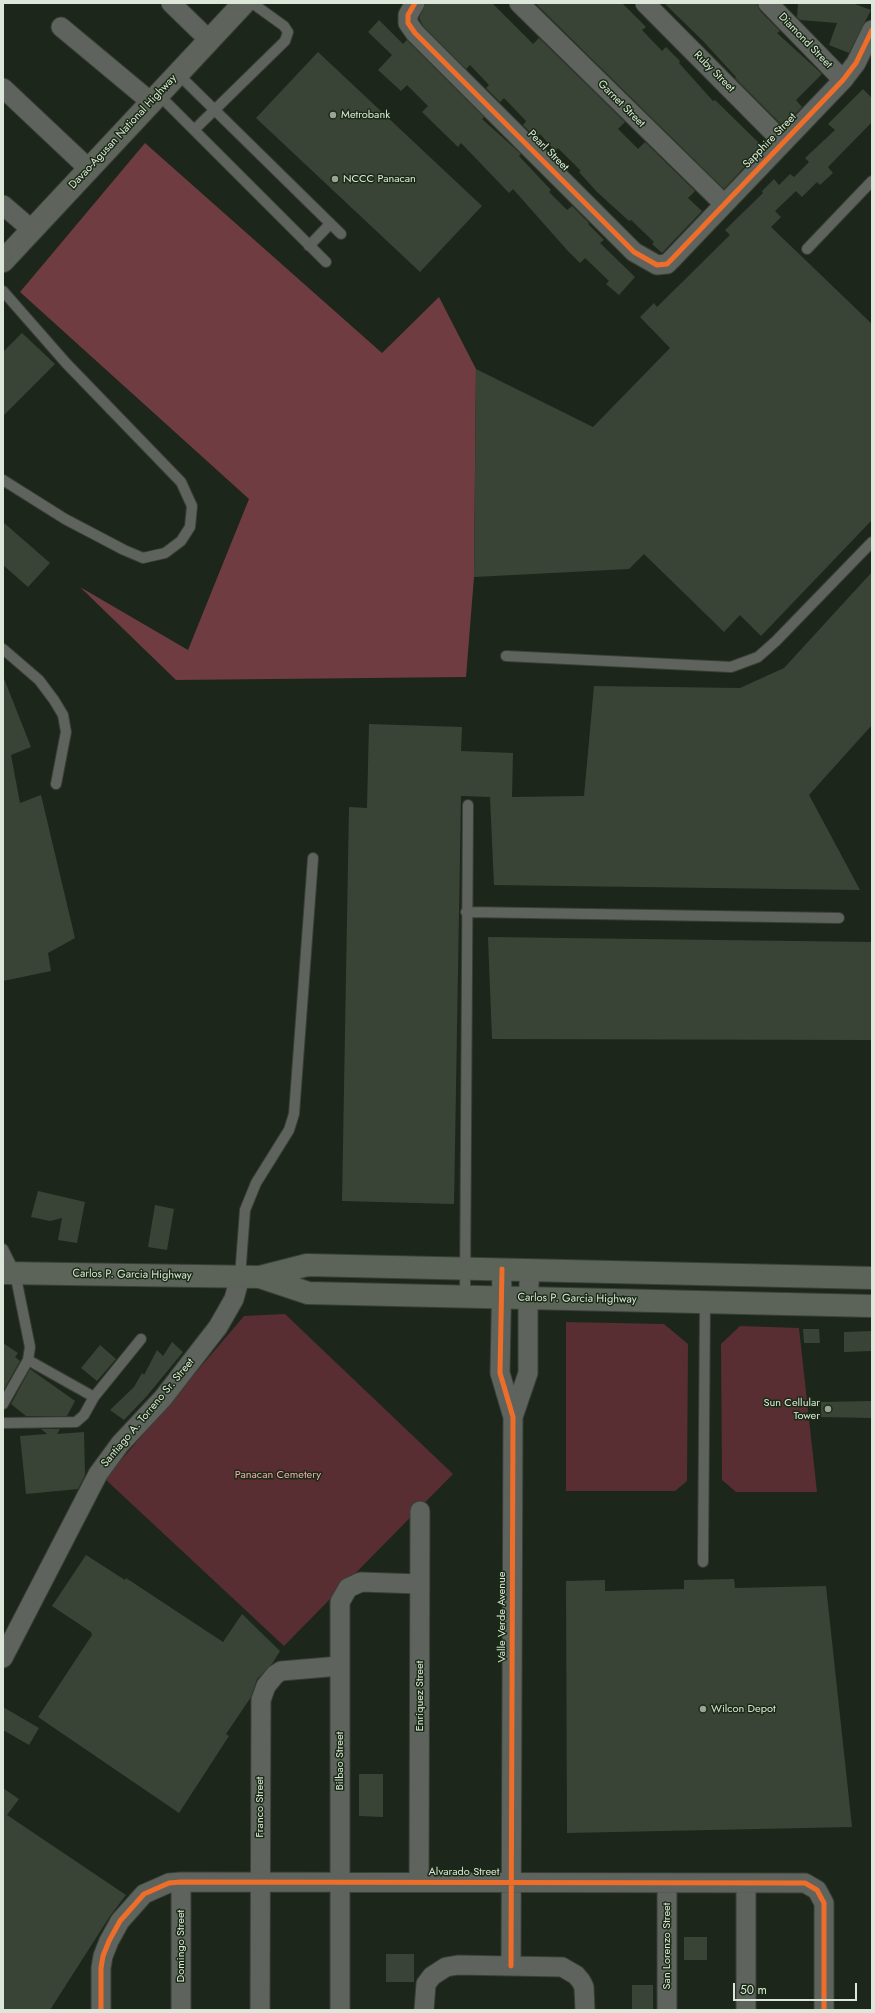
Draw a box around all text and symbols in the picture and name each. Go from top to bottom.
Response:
street label: Diamond Street [775,11,835,71]
street label: Ruby Street [691,49,737,95]
street label: Davao-Agusan National Highway [66,72,180,192]
street label: Garnet Street [595,78,647,130]
place label: Metrobank [341,108,390,122]
marker: Metrobank [328,110,338,120]
street label: Sapphire Street [740,111,800,171]
street label: Pearl Street [525,128,571,174]
place label: NCCC Panacan [343,172,416,186]
marker: NCCC Panacan [330,174,340,184]
street label: Carlos P. Garcia Highway [72,1267,192,1283]
street label: Carlos P. Garcia Highway [517,1291,637,1307]
street label: Santiago A. Torreno Sr. Street [99,1356,197,1470]
place label: Sun Cellular Tower [763,1396,820,1422]
marker: Sun Cellular Tower [823,1404,833,1414]
park label: Panacan Cemetery [235,1468,321,1482]
street label: Valle Verde Avenue [495,1572,509,1662]
street label: Enriquez Street [413,1661,427,1731]
place label: Wilcon Depot [711,1702,776,1716]
marker: Wilcon Depot [698,1704,708,1714]
street label: Bilbao Street [333,1732,347,1790]
street label: Franco Street [253,1777,267,1837]
street label: Alvarado Street [429,1865,499,1879]
street label: San Lorenzo Street [660,1903,674,1989]
street label: Domingo Street [174,1910,188,1982]
scale bar [735,1975,859,2001]
text: 50 m [740,1981,767,1999]

